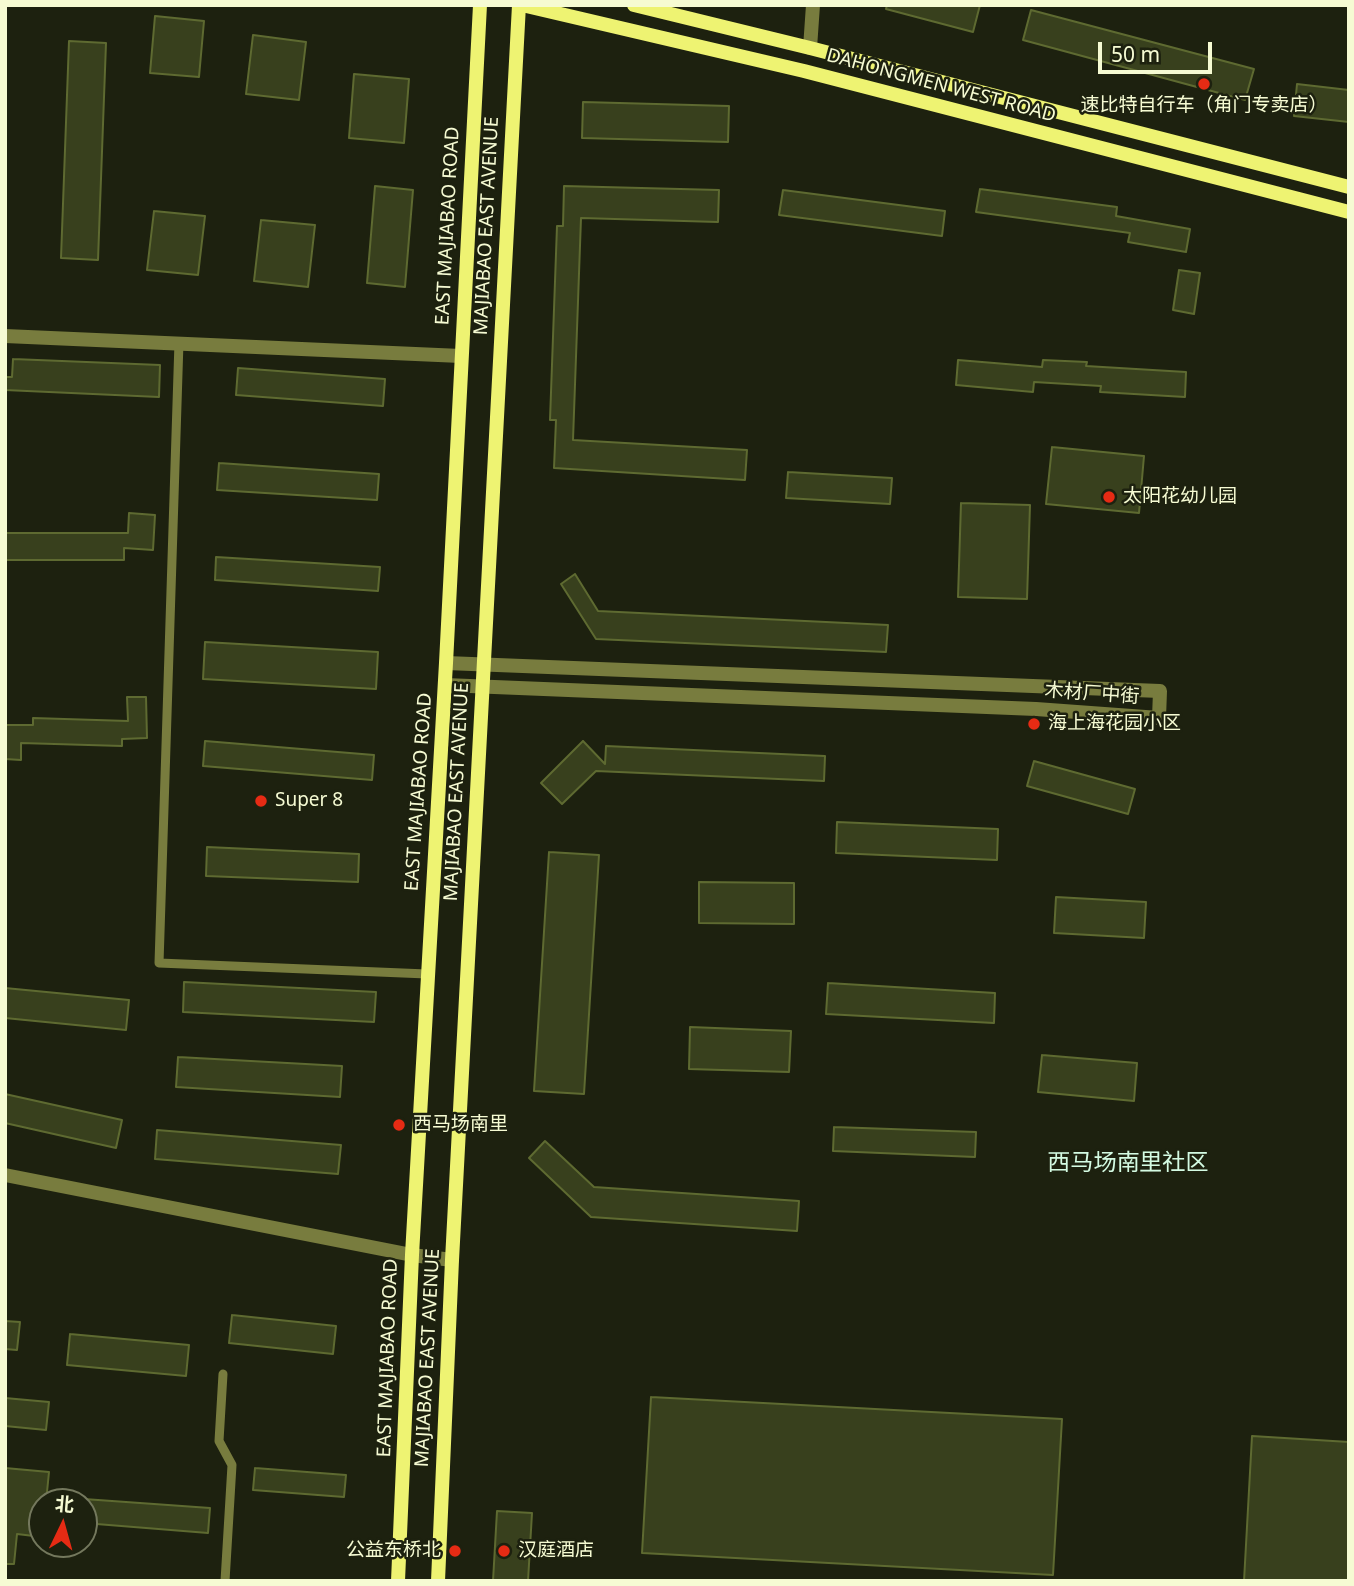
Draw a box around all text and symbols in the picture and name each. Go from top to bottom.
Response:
scale bar [1102,28,1216,72]
text: 50 m [1111,40,1160,68]
street label: DAHONGMEN WEST ROAD [824,44,1058,128]
marker: 速比特自行车（角门专卖店） [1196,76,1212,92]
place label: 速比特自行车（角门专卖店） [1081,95,1327,117]
street label: MAJIABAO EAST AVENUE [470,116,504,336]
street label: EAST MAJIABAO ROAD [431,126,465,326]
place label: 太阳花幼儿园 [1123,486,1237,508]
marker: 太阳花幼儿园 [1101,489,1117,505]
street label: 木材厂中街 [1044,679,1140,709]
street label: MAJIABAO EAST AVENUE [440,682,474,902]
street label: EAST MAJIABAO ROAD [401,692,437,892]
place label: 海上海花园小区 [1048,713,1181,735]
marker: 海上海花园小区 [1026,716,1042,732]
place label: Super 8 [275,790,343,812]
marker: Super 8 [253,793,269,809]
place label: 西马场南里 [413,1114,508,1136]
marker: 西马场南里 [391,1117,407,1133]
district label: 西马场南里社区 [1048,1149,1208,1177]
street label: MAJIABAO EAST AVENUE [411,1248,445,1468]
street label: EAST MAJIABAO ROAD [373,1258,403,1458]
north arrow [28,1488,98,1558]
text: 北 [54,1490,75,1518]
place label: 公益东桥北 [346,1540,441,1562]
place label: 汉庭酒店 [518,1540,594,1562]
marker: 公益东桥北 [447,1543,463,1559]
marker: 汉庭酒店 [496,1543,512,1559]

